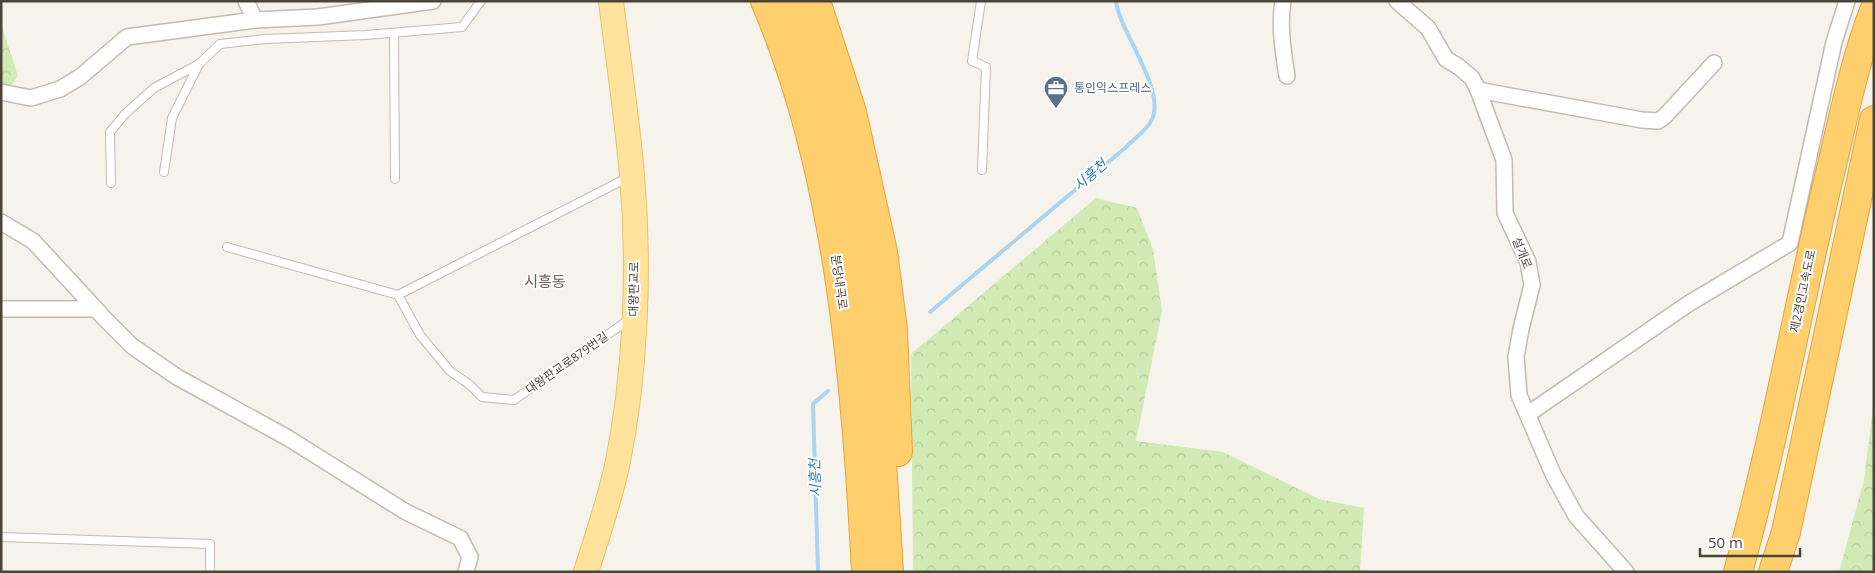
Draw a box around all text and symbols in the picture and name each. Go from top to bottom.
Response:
office icon: 통인익스프레스 [1043,75,1069,109]
place label: 통인익스프레스 [1074,79,1151,96]
water label: 시흥천 [1069,154,1111,194]
street label: 설개로 [1508,234,1537,271]
street label: 제2경인고속도로 [1785,248,1820,334]
street label: 분당내곡로 [827,253,852,310]
street label: 대왕판교로 [625,261,642,317]
district label: 시흥동 [524,271,566,291]
street label: 대왕판교로879번길 [522,328,612,398]
water label: 시흥천 [804,457,825,498]
scale bar [1700,526,1800,558]
text: 50 m [1708,532,1743,552]

